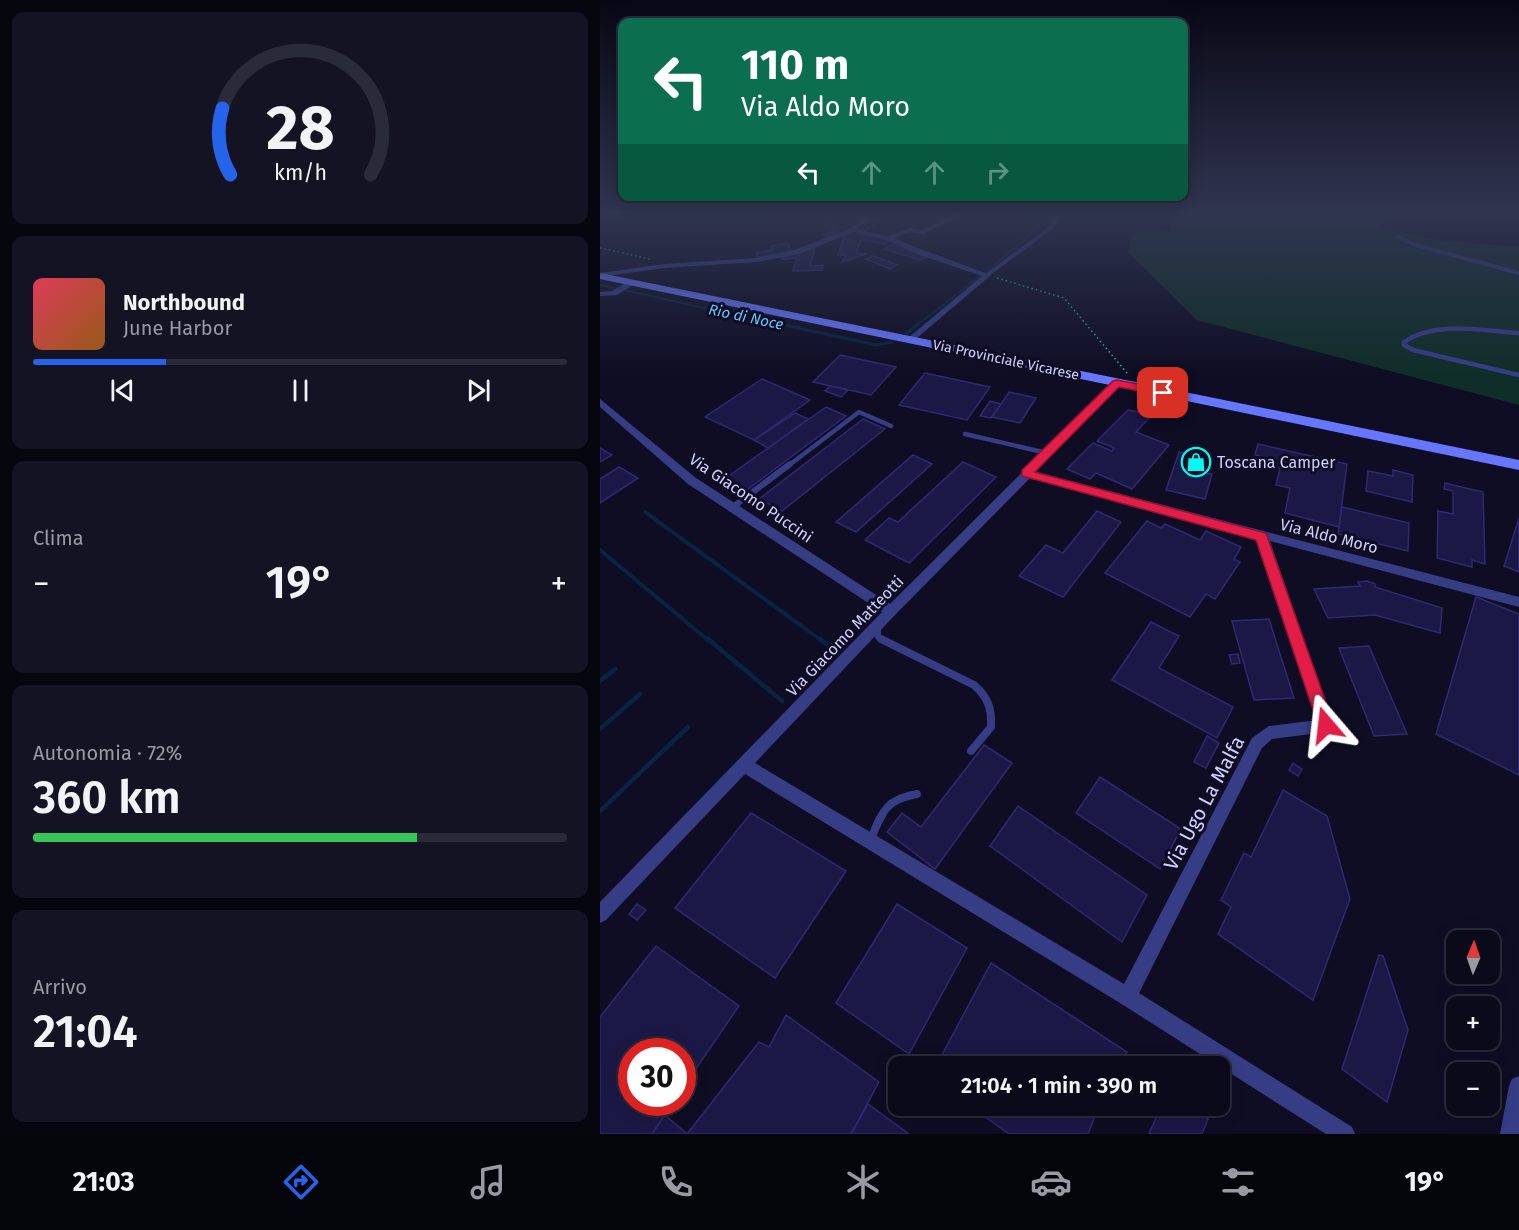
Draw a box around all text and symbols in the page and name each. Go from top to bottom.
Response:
text: 110 m [741,40,849,90]
icon: left [642,42,720,120]
text: 28 [266,91,334,166]
text: Via Aldo Moro [741,91,910,123]
icon: left [792,156,825,189]
icon: ahead [855,156,888,189]
icon: ahead [918,156,951,189]
icon: right [981,156,1014,189]
text: km/h [273,161,327,187]
text: Northbound [123,289,245,316]
water label: Rio di Noce [707,300,785,334]
text: June Harbor [123,316,232,340]
street label: Via Provinciale Vicarese [931,336,1081,384]
pin [1137,367,1188,418]
icon: previous [106,374,139,407]
icon: pause [284,374,317,407]
icon: next [462,374,495,407]
icon: arrive [1146,376,1179,409]
shop icon: Toscana Camper [1180,446,1212,478]
street label: Via Giacomo Puccini [686,450,816,546]
place label: Toscana Camper [1217,453,1336,472]
street label: Via Aldo Moro [1278,515,1380,557]
text: Clima [33,526,84,550]
text: 19° [266,556,334,610]
text: − [33,564,50,604]
text: + [551,564,567,604]
street label: Via Giacomo Matteotti [783,572,907,700]
position arrow [1294,693,1358,757]
street label: Via Ugo La Malfa [1159,732,1249,874]
text: Autonomia · 72% [33,741,182,765]
text: 360 km [33,771,181,825]
north arrow [1446,930,1500,984]
map controls [1446,930,1500,1116]
text: Arrivo [33,975,87,999]
button: + [1446,996,1500,1050]
text: 21:04 [33,1005,137,1059]
speed limit sign: 30 [618,1038,696,1116]
button: − [1446,1062,1500,1116]
text: 21:04 · 1 min · 390 m [961,1072,1157,1099]
icon: directions [280,1161,322,1203]
icon: music [467,1161,509,1203]
icon: phone [655,1161,697,1203]
icon: climate [842,1161,884,1203]
icon: car [1030,1161,1072,1203]
icon: filters [1217,1161,1259,1203]
text: 21:03 [73,1166,135,1198]
text: 19° [1405,1166,1446,1198]

